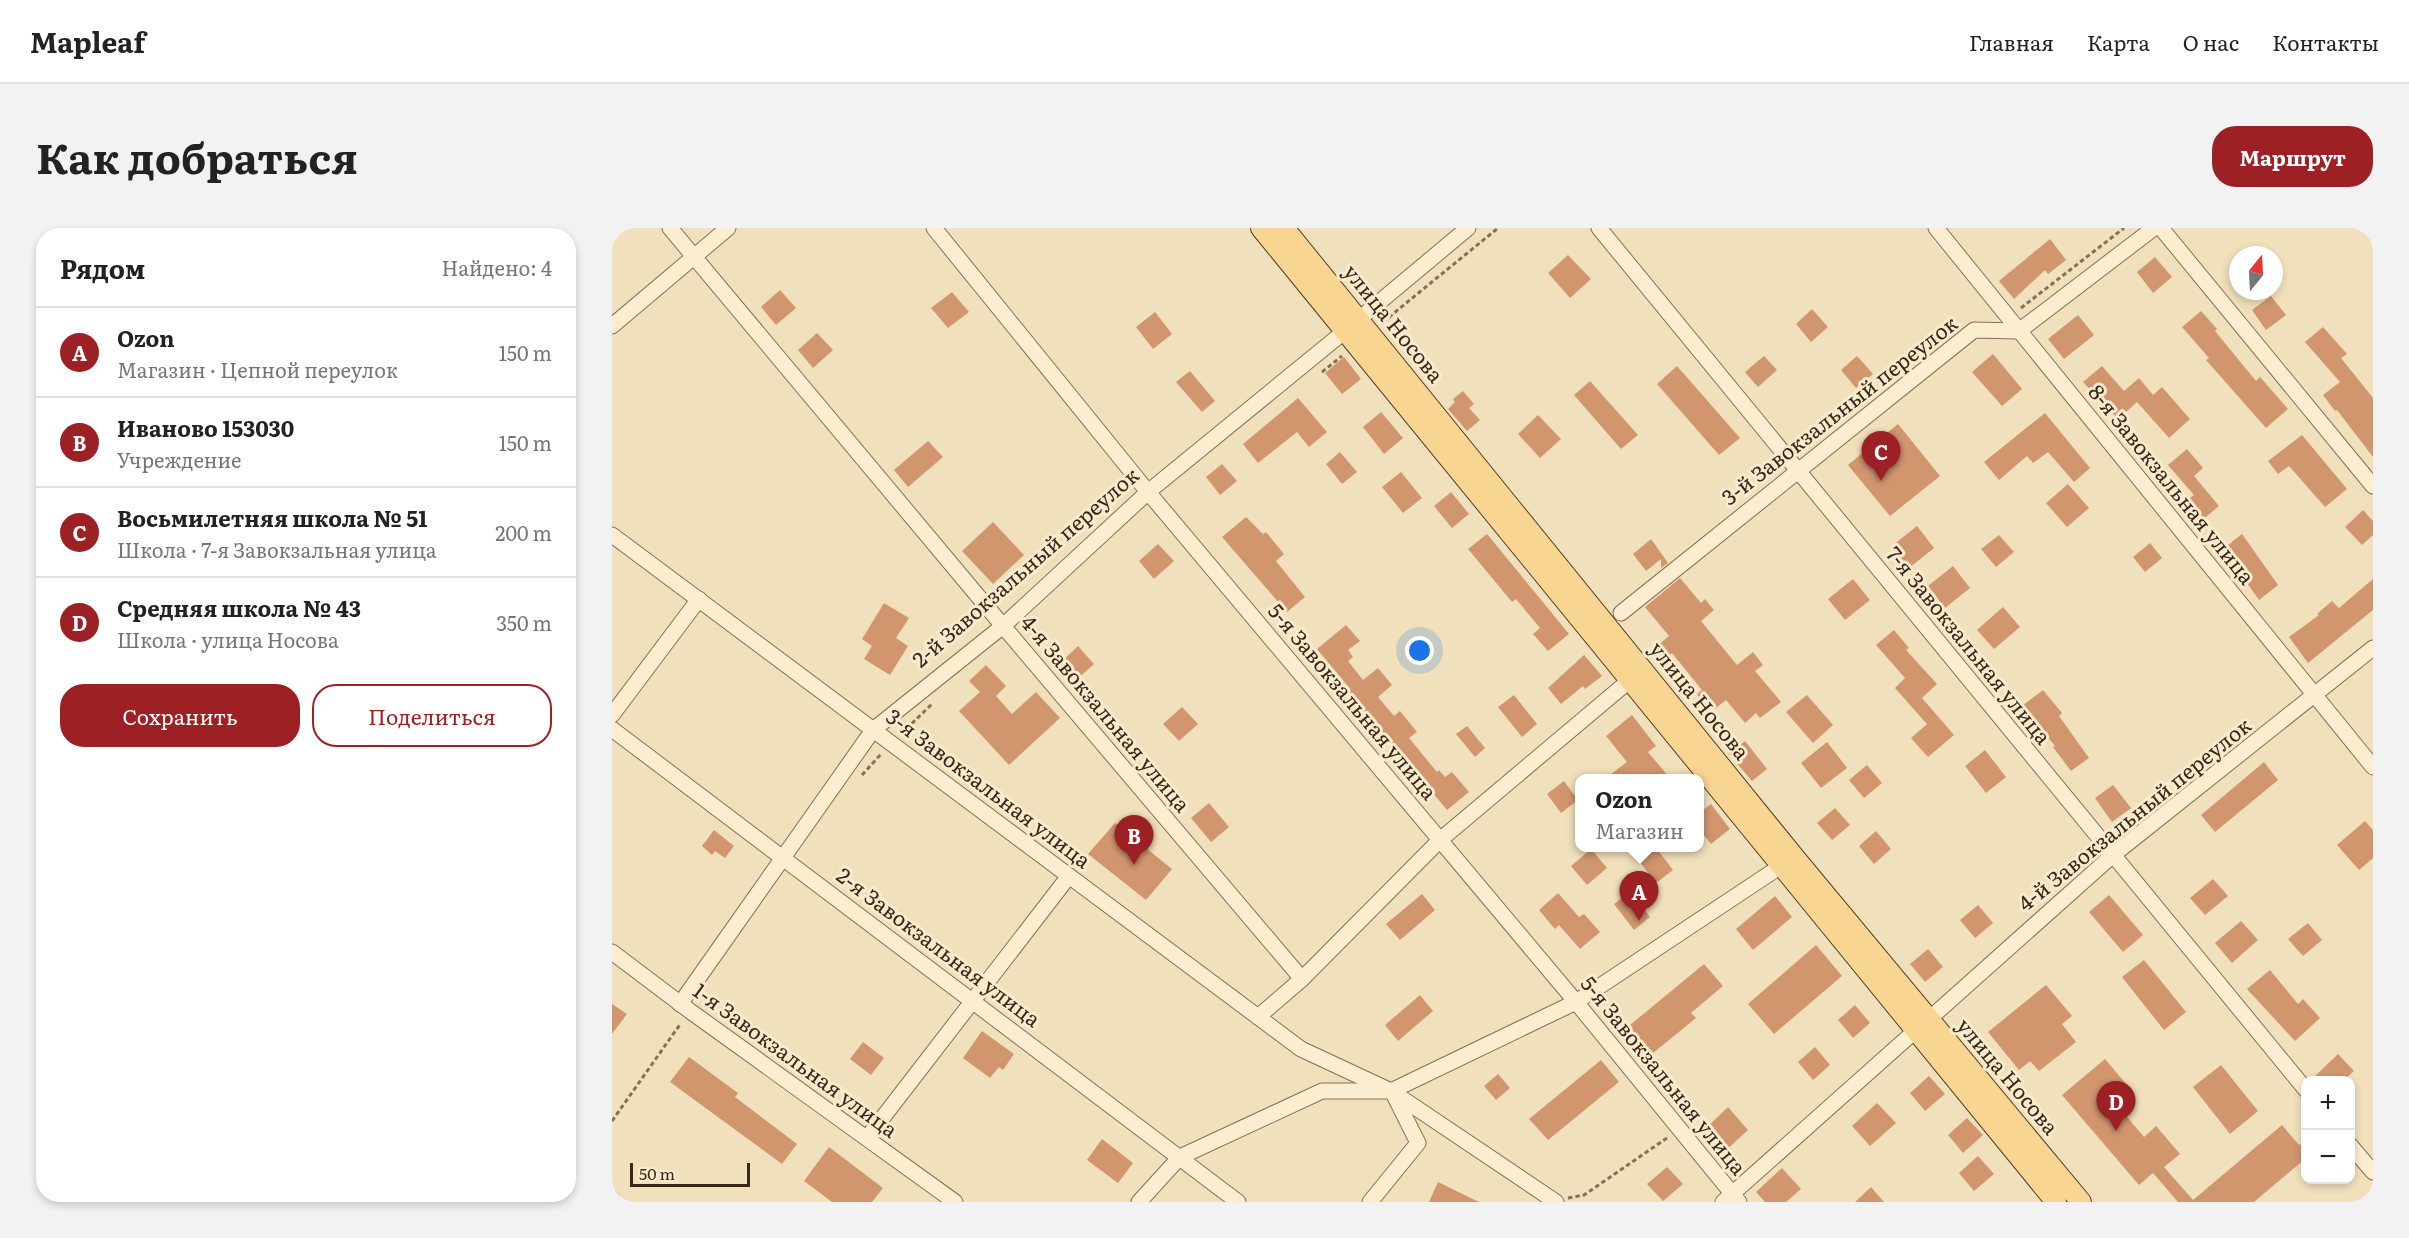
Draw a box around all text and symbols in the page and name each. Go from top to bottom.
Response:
text: Mapleaf [30,20,145,62]
text: Главная [1969,26,2054,57]
text: Карта [2087,26,2150,57]
text: О нас [2183,26,2239,57]
text: Контакты [2272,26,2379,57]
text: Как добраться [36,125,358,187]
button: Маршрут [2212,126,2373,187]
north arrow [2229,246,2283,300]
text: Рядом [60,248,145,287]
text: Найдено: 4 [441,252,552,282]
street label: улица Носова [1338,257,1453,389]
street label: 3-й Завокзальный переулок [1714,307,1964,511]
text: Ozon [117,321,174,354]
text: A [72,337,87,367]
text: 150 m [499,337,552,367]
text: Магазин · Цепной переулок [117,354,398,384]
street label: 8-я Завокзальная улица [2082,377,2264,591]
text: Иваново 153030 [117,411,294,444]
text: B [73,427,86,457]
text: 150 m [499,427,552,457]
pin: C [1862,432,1900,481]
text: Учреждение [117,444,241,474]
street label: 2-й Завокзальный переулок [904,458,1145,673]
text: Восьмилетняя школа № 51 [117,501,427,534]
text: C [72,517,87,547]
text: 200 m [495,517,552,547]
text: Школа · 7-я Завокзальная улица [117,534,437,564]
street label: 7-я Завокзальная улица [1880,539,2060,751]
text: Средняя школа № 43 [117,591,361,624]
street label: 5-я Завокзальная улица [1262,595,1446,806]
text: D [72,607,87,637]
text: 350 m [496,607,552,637]
street label: 4-я Завокзальная улица [1015,607,1199,818]
text: Школа · улица Носова [117,624,339,654]
street label: улица Носова [1644,634,1759,766]
your location [1405,636,1434,665]
button: Сохранить [60,684,300,747]
button: Поделиться [312,684,552,747]
street label: 3-я Завокзальная улица [881,700,1099,875]
street label: 4-й Завокзальный переулок [2010,709,2257,917]
popup [1575,774,1704,852]
text: Ozon [1595,782,1653,815]
text: Магазин [1595,815,1684,845]
pin: B [1114,816,1154,865]
street label: 2-я Завокзальная улица [831,859,1049,1034]
pin: A [1620,872,1658,921]
street label: 5-я Завокзальная улица [1575,968,1756,1181]
street label: 1-я Завокзальная улица [688,974,906,1144]
street label: улица Носова [1951,1010,2068,1141]
map controls [2301,1076,2355,1184]
button: + [2301,1076,2355,1130]
pin: D [2096,1082,2136,1131]
button: − [2301,1130,2355,1184]
scale bar [630,1160,750,1188]
text: 50 m [639,1161,675,1185]

